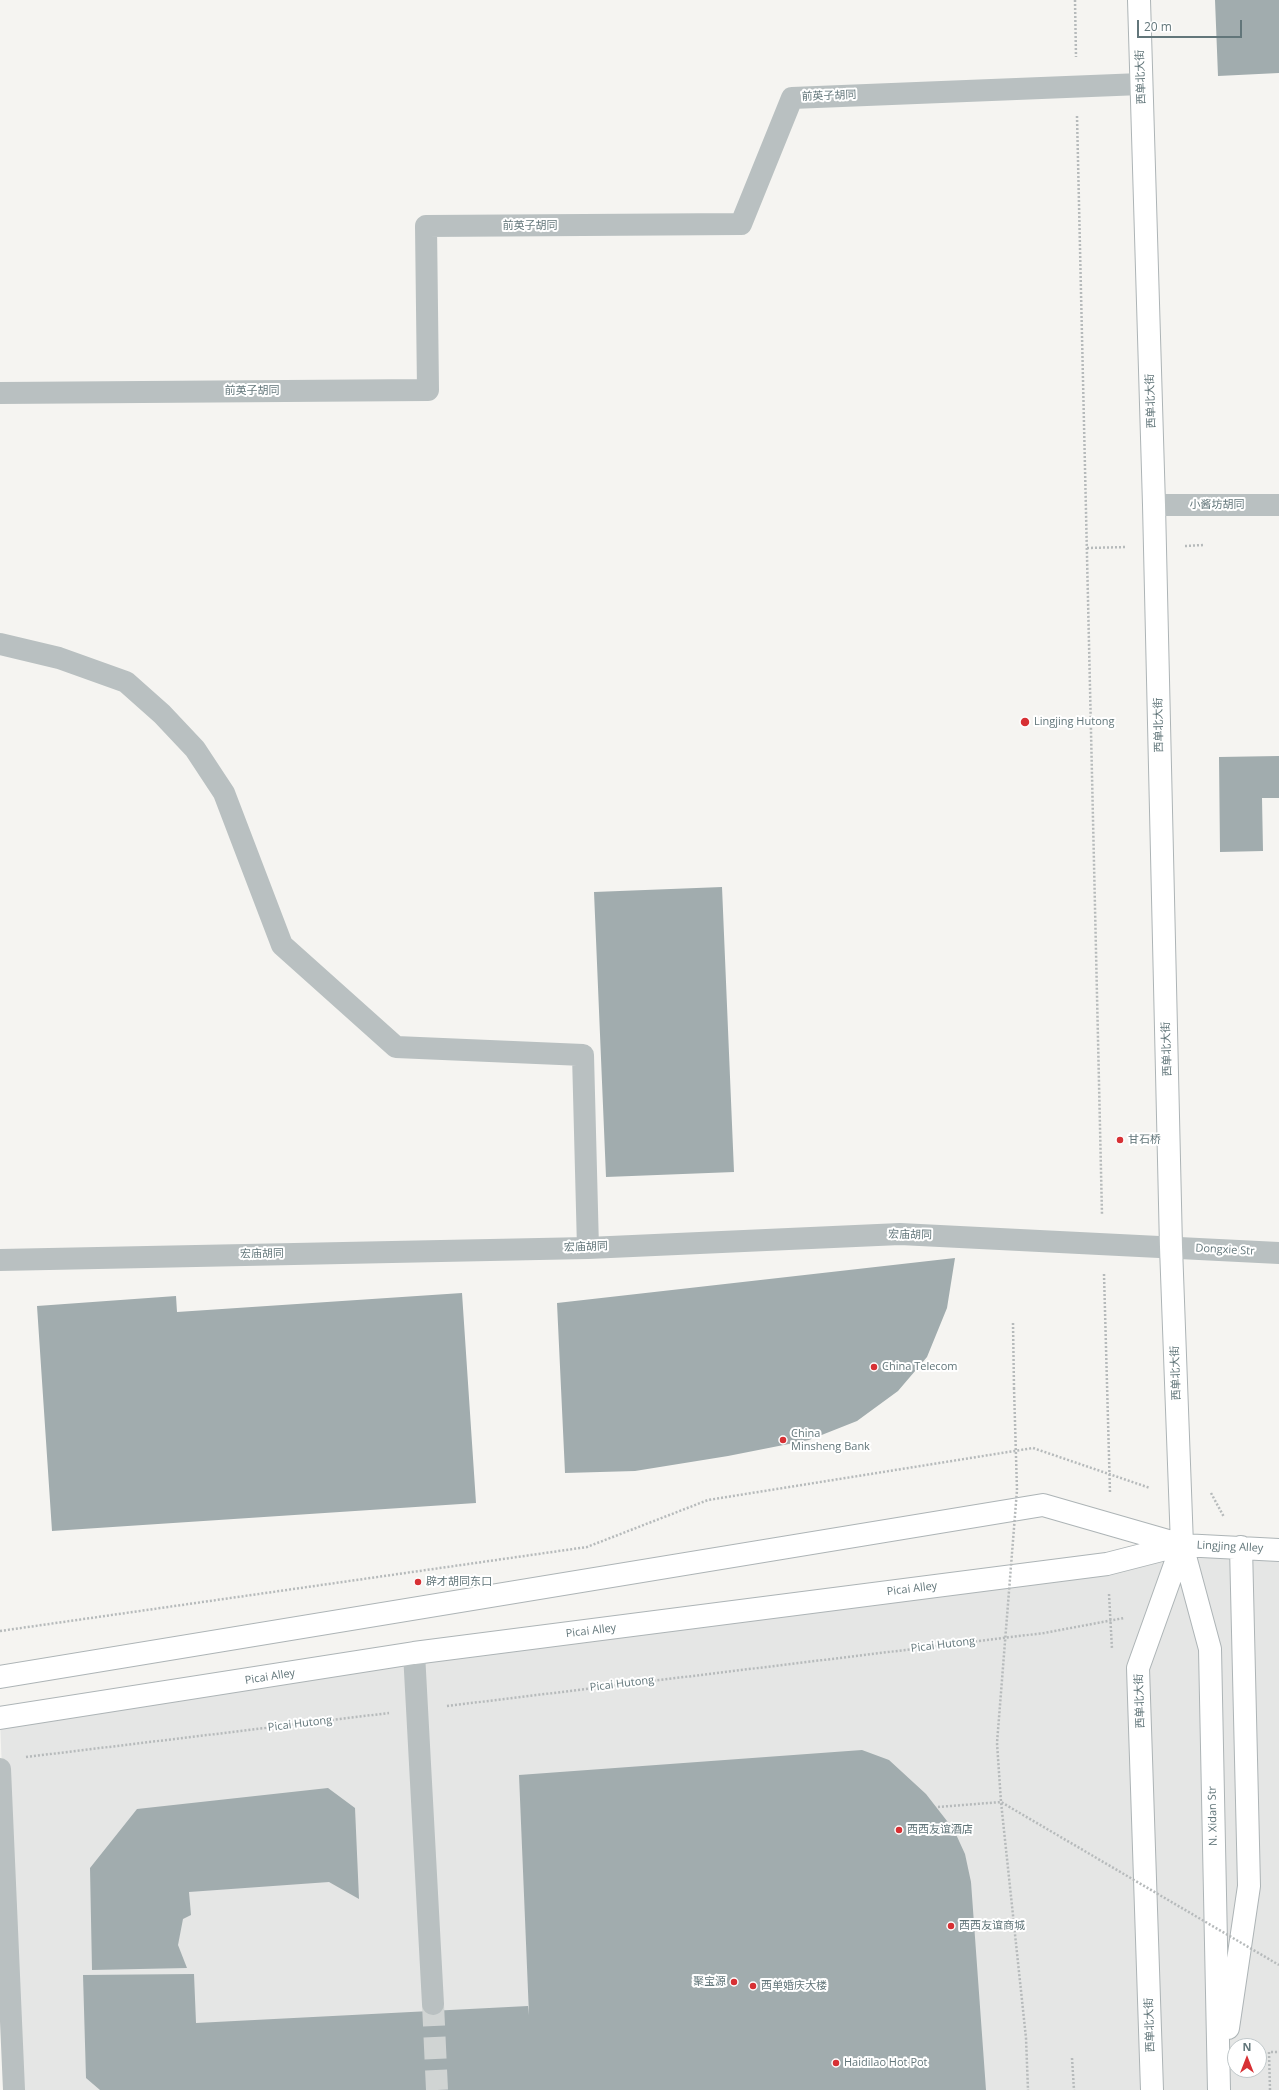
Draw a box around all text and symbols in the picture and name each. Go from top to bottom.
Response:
scale bar [1139,12,1244,38]
text: 20 m [1144,18,1172,35]
street label: 西单北大街 [1133,49,1149,105]
street label: 前英子胡同 [801,88,857,104]
street label: 前英子胡同 [503,219,557,233]
street label: 西单北大街 [1143,373,1159,429]
street label: 前英子胡同 [225,384,279,398]
street label: 小酱坊胡同 [1190,498,1244,512]
street label: 西单北大街 [1152,697,1166,753]
place label: Lingjing Hutong [1034,715,1114,729]
marker: Lingjing Hutong [1019,716,1031,728]
street label: 西单北大街 [1159,1021,1175,1077]
place label: 甘石桥 [1128,1133,1161,1147]
marker: 甘石桥 [1115,1135,1125,1145]
street label: 宏庙胡同 [888,1228,932,1242]
street label: 宏庙胡同 [564,1240,608,1254]
street label: Dongxie Str [1195,1242,1255,1258]
street label: 宏庙胡同 [240,1247,284,1261]
street label: 西单北大街 [1168,1345,1184,1401]
place label: China Telecom [882,1360,957,1374]
marker: China Telecom [869,1362,879,1372]
place label: China Minsheng Bank [791,1427,870,1453]
marker: China Minsheng Bank [778,1435,788,1445]
street label: Lingjing Alley [1196,1539,1264,1555]
place label: 辟才胡同东口 [426,1575,492,1589]
marker: 辟才胡同东口 [413,1577,423,1587]
street label: Picai Alley [886,1579,938,1599]
street label: Picai Alley [565,1621,617,1641]
street label: Picai Hutong [910,1635,976,1655]
street label: Picai Alley [244,1667,296,1687]
street label: 西单北大街 [1132,1673,1148,1729]
street label: Picai Hutong [589,1674,655,1694]
street label: Picai Hutong [267,1714,333,1734]
street label: N. Xidan Str [1206,1786,1220,1846]
place label: 西西友谊酒店 [907,1823,973,1837]
marker: 西西友谊酒店 [894,1825,904,1835]
place label: 西西友谊商城 [959,1919,1025,1933]
marker: 西西友谊商城 [946,1921,956,1931]
place label: 聚宝源 [693,1975,726,1989]
marker: 聚宝源 [729,1977,739,1987]
place label: 西单婚庆大楼 [761,1979,827,1993]
marker: 西单婚庆大楼 [748,1981,758,1991]
street label: 西单北大街 [1142,1997,1158,2053]
north arrow [1227,2038,1267,2078]
text: N [1243,2039,1251,2054]
place label: Haidilao Hot Pot [844,2056,928,2070]
marker: Haidilao Hot Pot [831,2058,841,2068]

